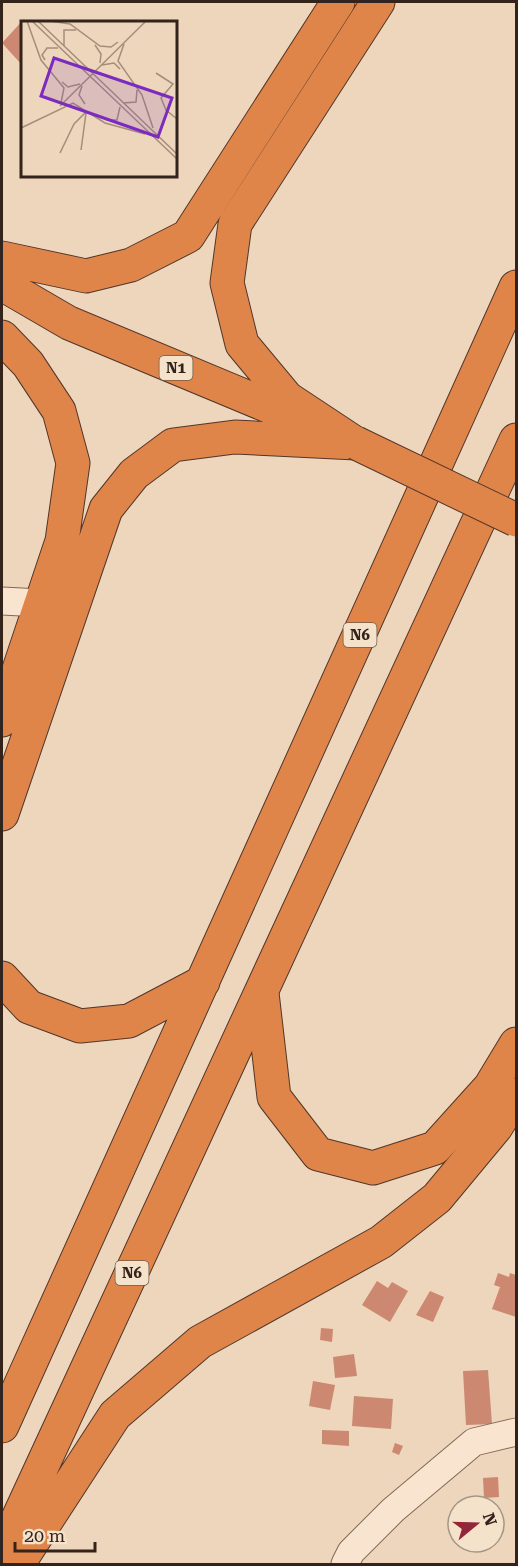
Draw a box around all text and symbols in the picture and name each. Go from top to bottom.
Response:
inset map [21,21,177,177]
road number: N1 [160,356,192,380]
road number: N6 [344,623,376,647]
road number: N6 [116,1261,148,1285]
north arrow [446,1494,506,1554]
text: N [479,1510,501,1528]
scale bar [15,1515,94,1553]
text: 20 m [24,1525,65,1546]

